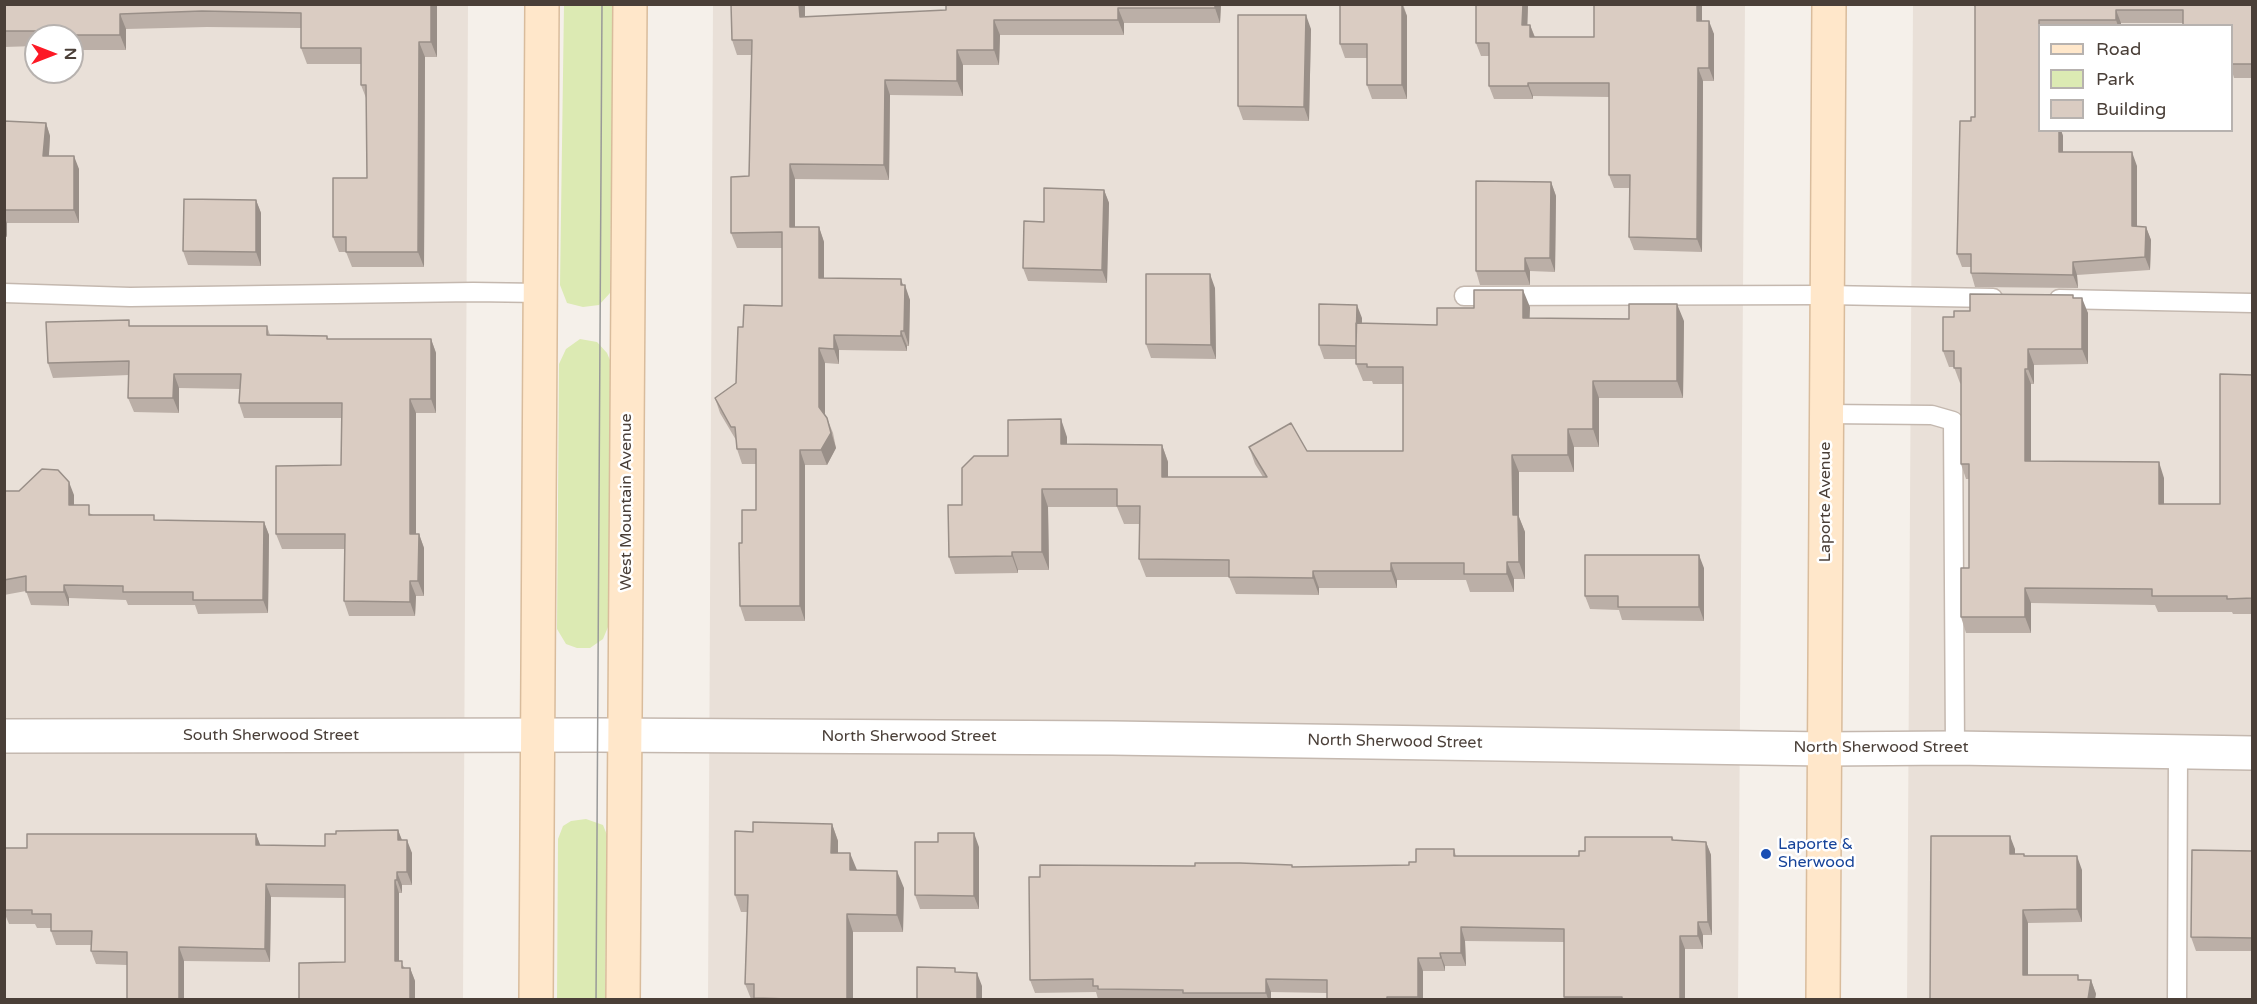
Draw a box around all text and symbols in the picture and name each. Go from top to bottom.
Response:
north arrow [24,24,84,84]
legend [2038,24,2233,132]
text: Road [2096,38,2141,60]
text: N [60,48,80,60]
text: Park [2096,68,2134,90]
text: Building [2096,98,2166,120]
street label: West Mountain Avenue [617,414,637,590]
street label: Laporte Avenue [1816,442,1836,562]
street label: South Sherwood Street [183,726,359,746]
street label: North Sherwood Street [821,727,997,747]
street label: North Sherwood Street [1307,731,1483,753]
street label: North Sherwood Street [1793,738,1969,758]
place label: Laporte & Sherwood [1778,835,1855,873]
marker: Laporte & Sherwood [1759,847,1773,861]

